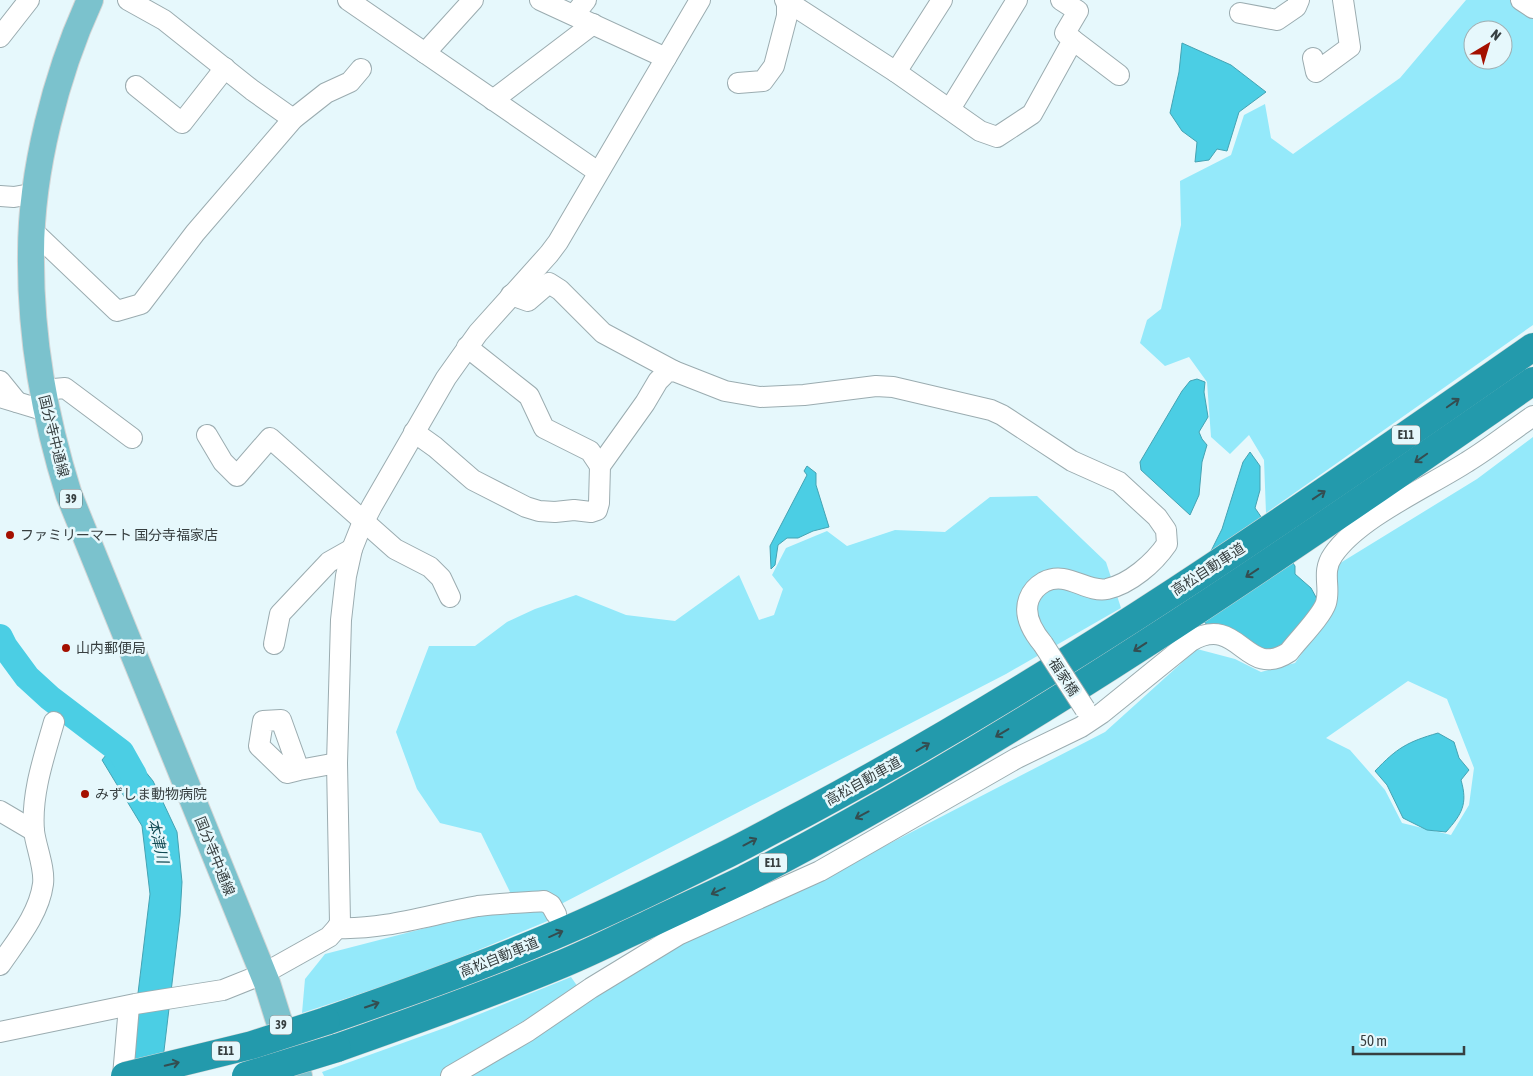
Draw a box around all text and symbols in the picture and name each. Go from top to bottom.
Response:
north arrow [1463,20,1513,70]
text: N [1488,26,1504,44]
street label: 国分寺中通線 [36,393,72,479]
one-way arrow [1446,398,1460,408]
road number: E11 [1392,426,1420,444]
one-way arrow [1414,453,1428,463]
road number: 39 [60,489,82,508]
one-way arrow [1312,490,1326,500]
place label: ファミリーマート 国分寺福家店 [20,527,218,543]
marker: ファミリーマート 国分寺福家店 [4,529,16,541]
street label: 高松自動車道 [1168,539,1248,599]
one-way arrow [1246,568,1260,578]
place label: 山内郵便局 [76,640,146,656]
marker: 山内郵便局 [60,642,72,654]
one-way arrow [1133,642,1147,653]
street label: 福家橋 [1046,655,1082,699]
one-way arrow [996,729,1010,739]
one-way arrow [916,741,930,751]
street label: 高松自動車道 [822,754,904,808]
place label: みずしま動物病院 [95,786,207,802]
marker: みずしま動物病院 [79,788,91,800]
one-way arrow [855,811,870,821]
street label: 国分寺中通線 [192,814,238,898]
water label: 本津川 [145,817,172,867]
one-way arrow [743,837,758,847]
road number: E11 [759,854,787,872]
one-way arrow [711,887,726,896]
one-way arrow [548,929,563,939]
street label: 高松自動車道 [457,934,541,980]
one-way arrow [364,1000,379,1009]
road number: 39 [270,1016,292,1034]
scale bar [1353,1024,1464,1056]
text: 50 m [1360,1032,1387,1049]
road number: E11 [212,1042,240,1060]
one-way arrow [164,1059,180,1069]

